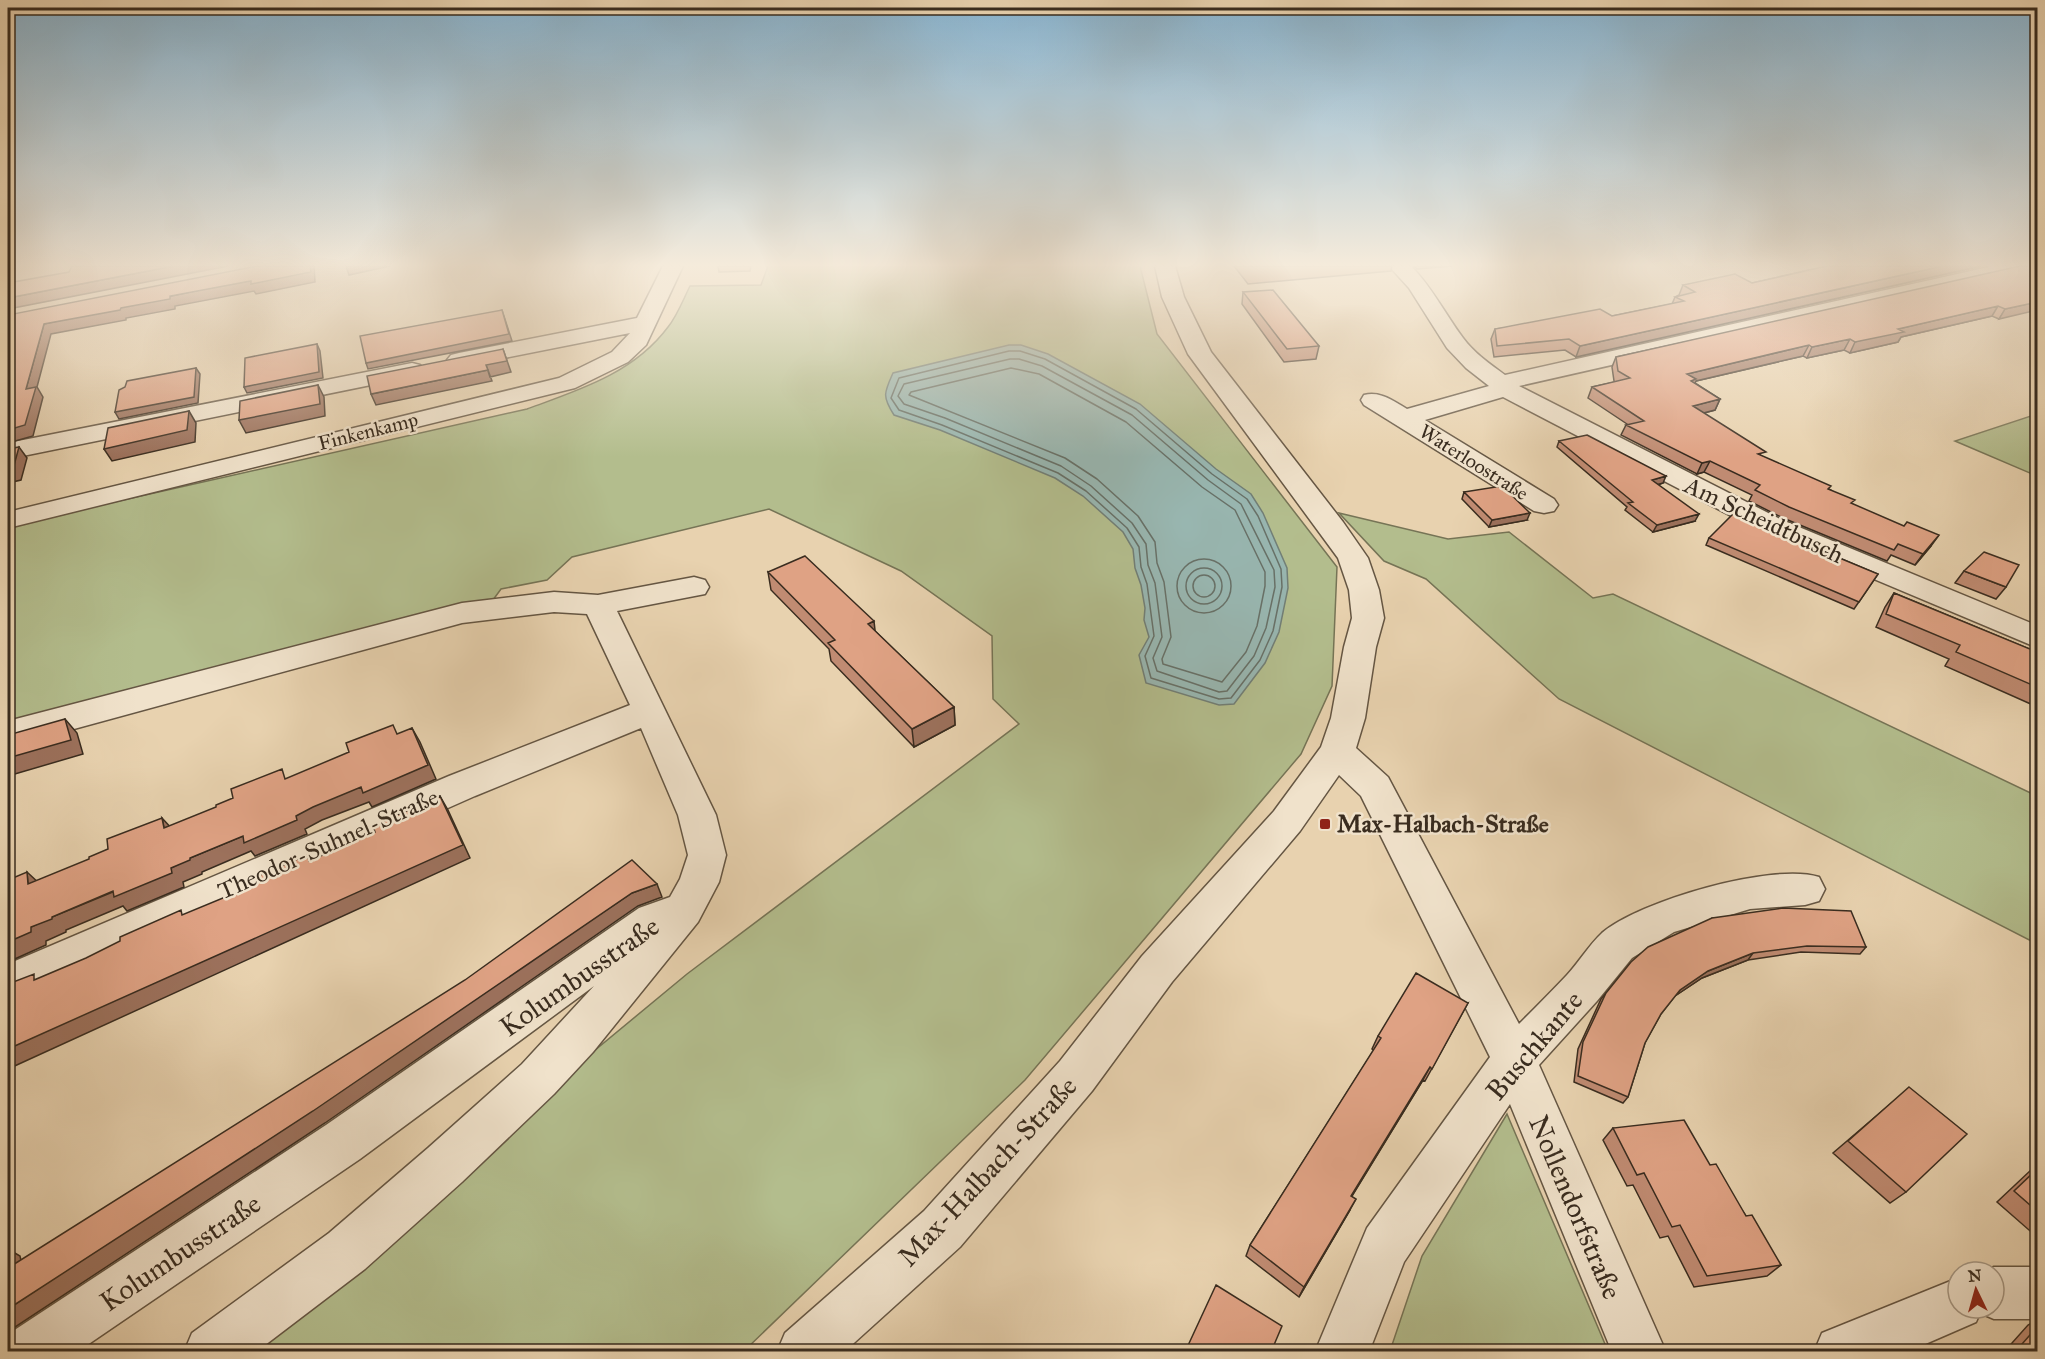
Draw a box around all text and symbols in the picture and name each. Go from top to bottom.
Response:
street label: Finkenkamp [316,407,420,455]
street label: Waterloostraße [1415,419,1533,505]
street label: Am Scheidtbusch [1679,470,1848,570]
street label: Theodor-Suhnel-Straße [213,782,443,906]
place label: Max-Halbach-Straße [1337,809,1549,839]
marker: Max-Halbach-Straße [1318,817,1332,831]
street label: Kolumbusstraße [493,909,666,1044]
street label: Buschkante [1478,983,1590,1107]
street label: Max-Halbach-Straße [890,1069,1084,1274]
street label: Nollendorfstraße [1521,1110,1630,1304]
street label: Kolumbusstraße [93,1186,267,1319]
north arrow [1946,1260,2006,1320]
text: N [1967,1265,1983,1286]

